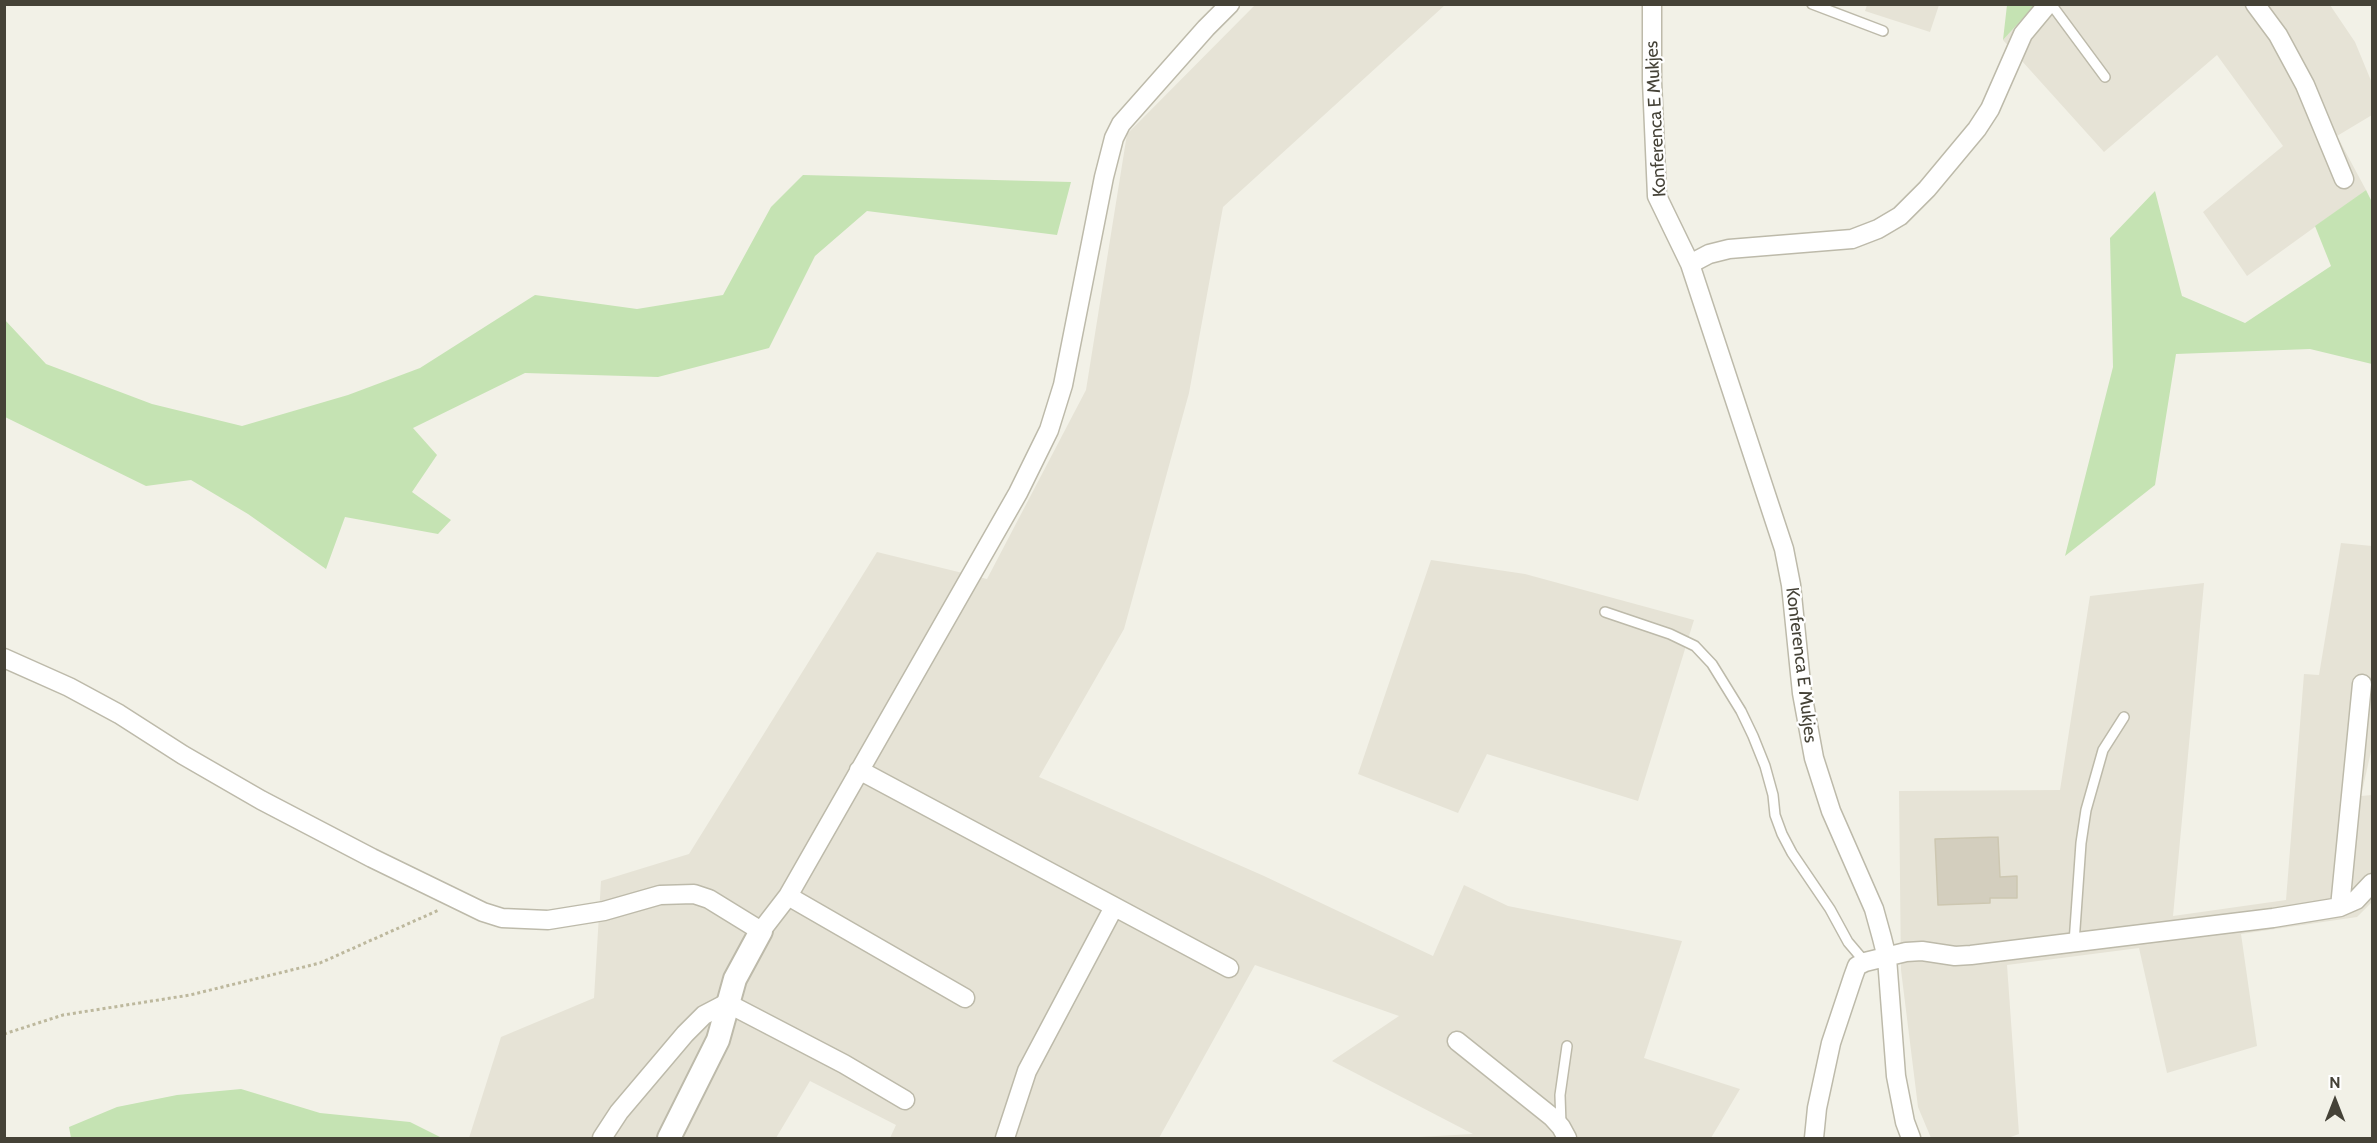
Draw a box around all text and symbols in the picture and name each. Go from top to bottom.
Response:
street label: Konferenca E Mukjes [1641,40,1671,198]
street label: Konferenca E Mukjes [1781,586,1821,744]
north arrow [2305,1071,2365,1131]
text: N [2329,1073,2341,1092]

